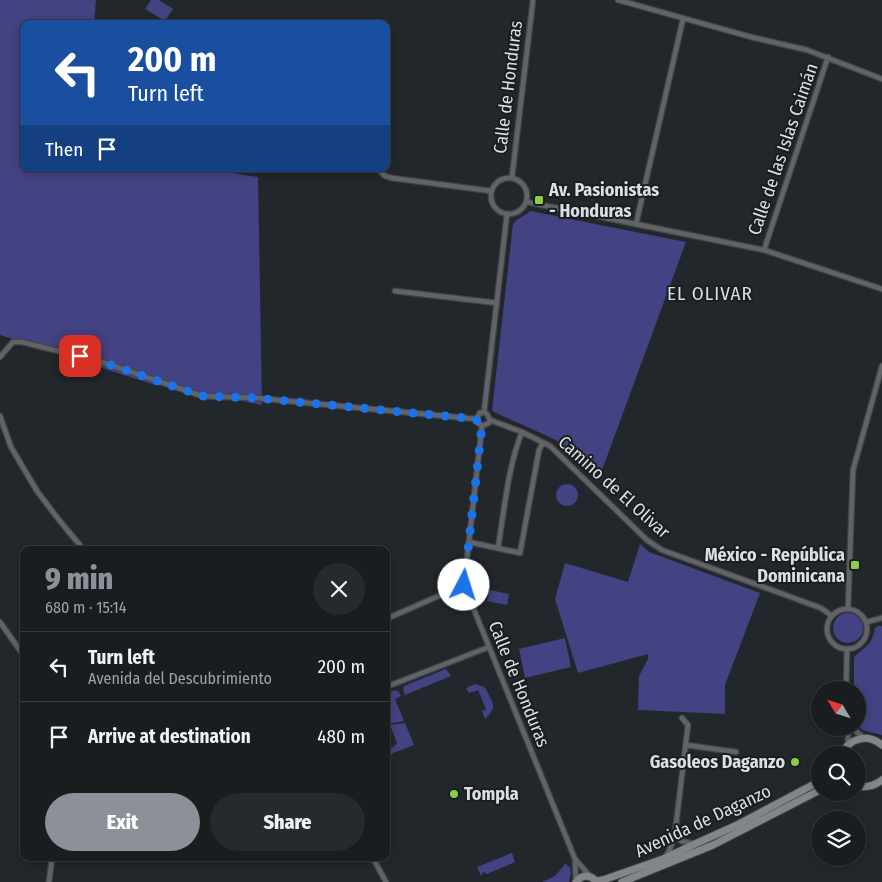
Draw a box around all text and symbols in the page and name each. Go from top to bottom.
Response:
street label: Calle de Honduras [489,19,527,155]
text: 200 m [128,38,216,80]
icon: left [45,40,110,105]
street label: Calle de las Islas Caimán [743,60,823,238]
text: Turn left [128,80,204,107]
icon: arrive [93,135,121,163]
text: Then [45,138,83,161]
place label: Av. Pasionistas - Honduras [548,179,659,222]
marker: Av. Pasionistas - Honduras [533,194,545,206]
district label: EL OLIVAR [667,282,753,305]
pin [59,335,101,377]
icon: arrive [66,342,94,370]
street label: Camino de El Olivar [554,431,675,543]
place label: México - República Dominicana [705,544,845,587]
position arrow [437,558,489,610]
marker: México - República Dominicana [849,559,861,571]
text: 9 min [45,561,113,597]
button: close [313,563,365,615]
text: 680 m · 15:14 [45,598,127,617]
street label: Calle de Honduras [484,618,554,751]
text: Turn left [88,646,155,669]
icon: left [45,653,73,681]
text: 200 m [318,655,365,678]
text: Avenida del Descubrimiento [88,669,272,688]
north arrow [811,681,866,736]
map controls [811,681,866,866]
icon: arrive [45,723,73,751]
text: Arrive at destination [88,725,251,748]
text: 480 m [317,725,365,748]
button: search [811,746,866,801]
place label: Gasoleos Daganzo [650,751,785,773]
marker: Gasoleos Daganzo [789,756,801,768]
street label: Avenida de Daganzo [631,780,775,862]
place label: Tompla [464,783,519,805]
marker: Tompla [448,788,460,800]
button: Exit [45,793,200,851]
button: Share [210,793,365,851]
button: layers [811,811,866,866]

